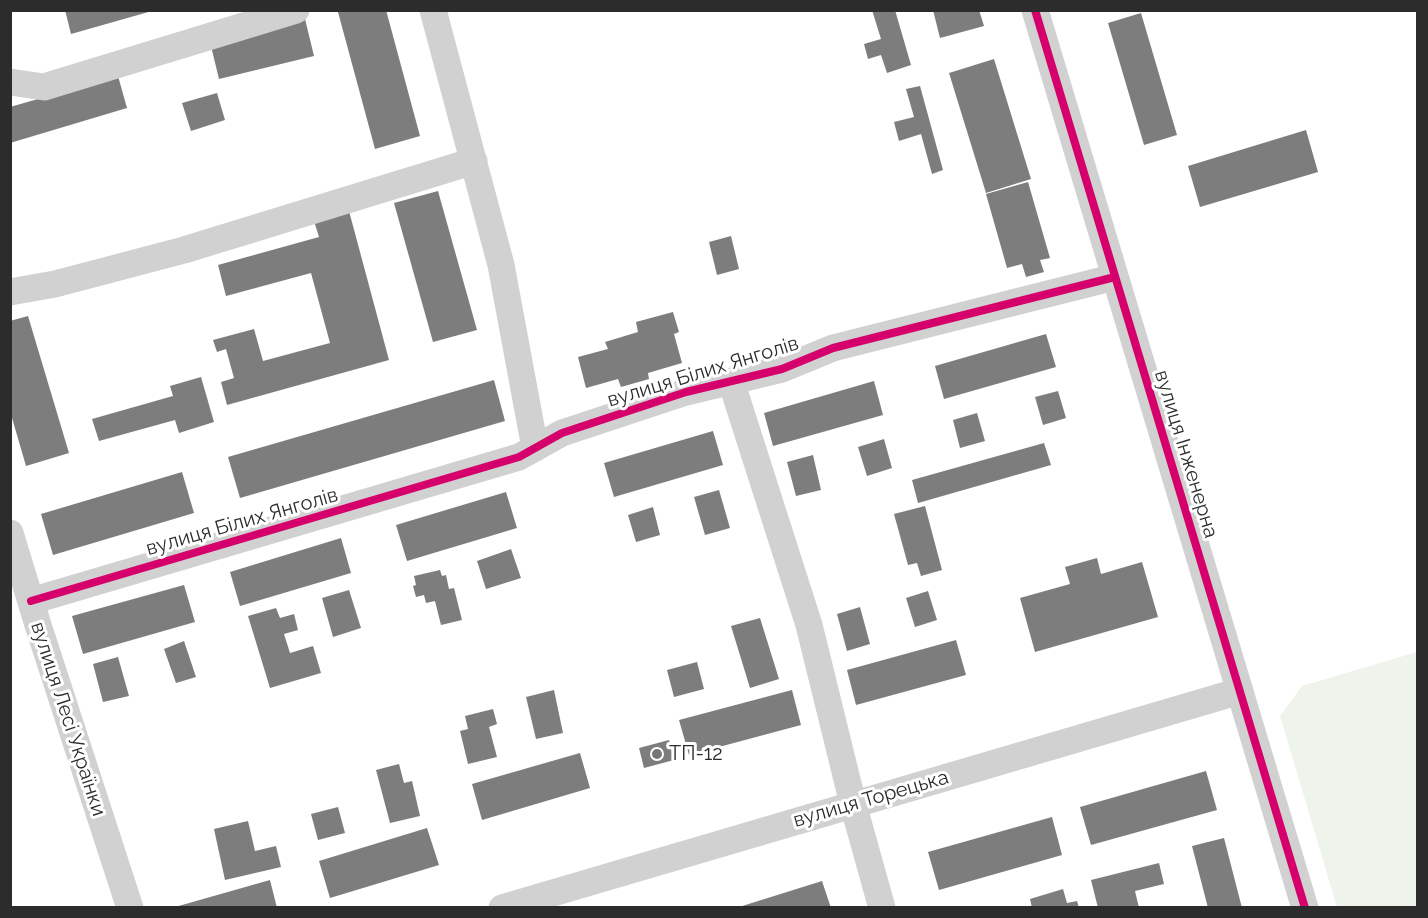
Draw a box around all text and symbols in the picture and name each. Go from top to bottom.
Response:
street label: вулиця Білих Янголів [605,332,801,412]
street label: вулиця Інженерна [1149,367,1223,541]
street label: вулиця Білих Янголів [143,483,341,561]
street label: вулиця Лесі Українки [25,619,111,819]
place label: ТП-12 [669,742,723,766]
marker: ТП-12 [650,747,664,761]
street label: вулиця Торецька [791,765,951,833]

